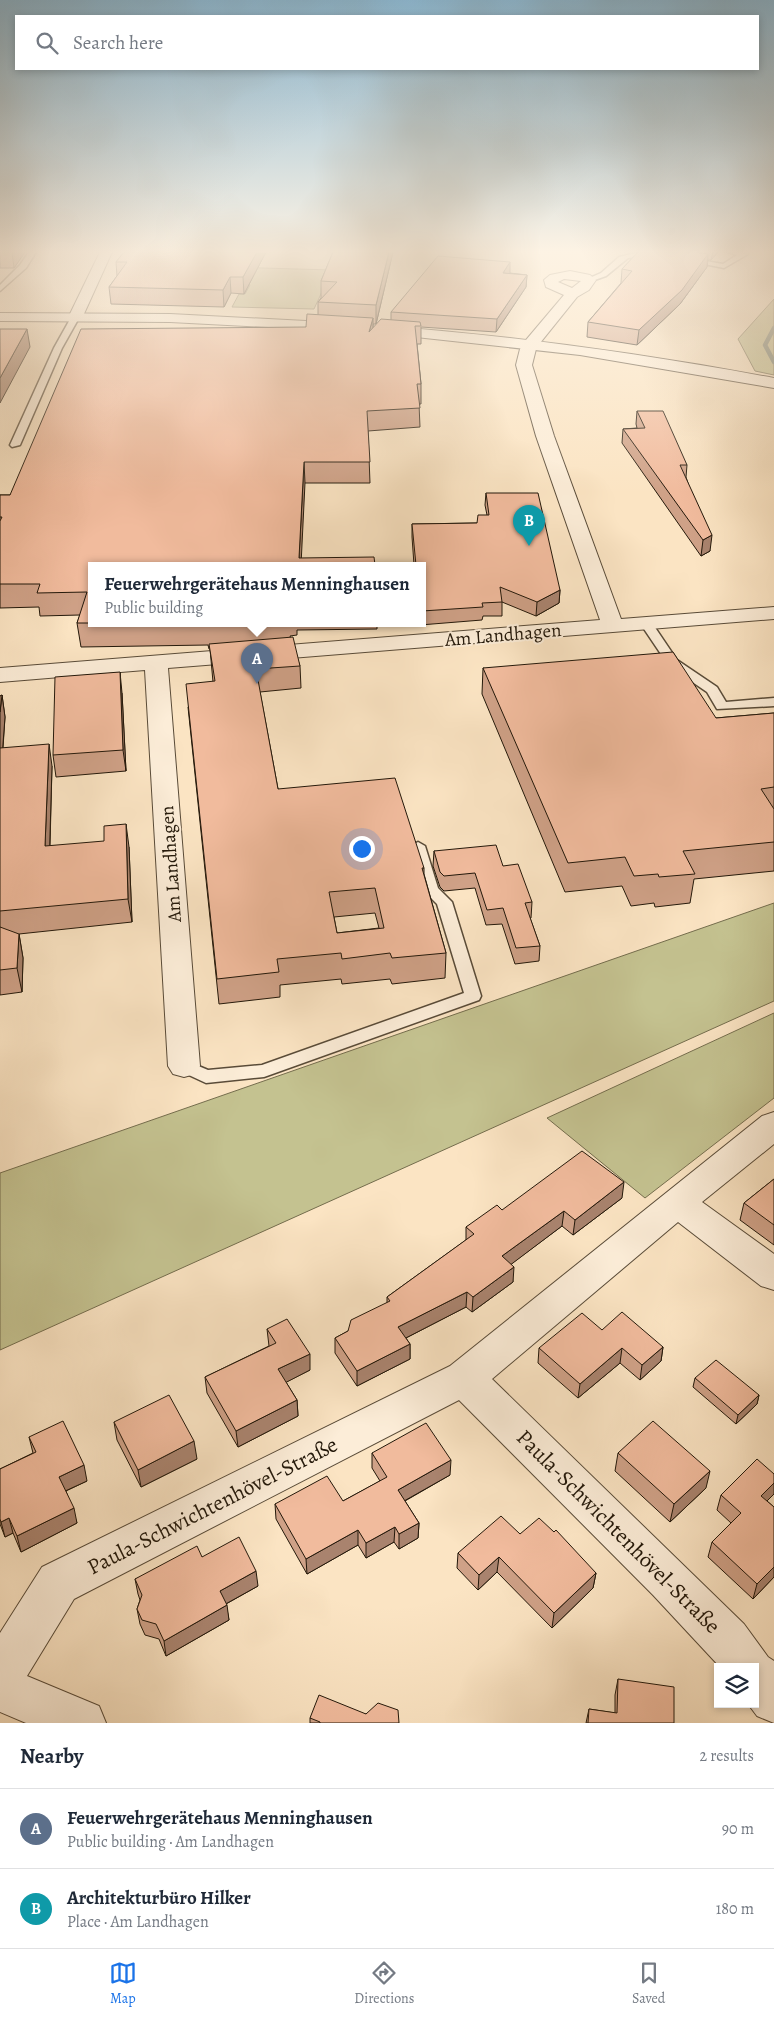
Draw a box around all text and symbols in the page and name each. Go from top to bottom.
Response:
search box [15,15,759,70]
icon: search [33,29,61,57]
text: Search here [73,30,163,56]
pin: B [513,505,545,546]
popup [88,562,426,627]
text: Feuerwehrgerätehaus Menninghausen [104,571,410,597]
text: Public building [104,597,203,619]
street label: Am Landhagen [443,617,562,653]
pin: A [241,643,273,684]
street label: Am Landhagen [154,805,188,924]
your location [349,836,375,862]
street label: Paula-Schwichtenhövel-Straße [510,1423,727,1640]
street label: Paula-Schwichtenhövel-Straße [82,1430,343,1582]
map controls [714,1663,759,1708]
button: layers [714,1663,759,1708]
text: Nearby [20,1742,83,1770]
text: 2 results [699,1745,754,1767]
text: Feuerwehrgerätehaus Menninghausen [67,1805,373,1831]
text: A [31,1818,41,1840]
text: 90 m [722,1818,754,1840]
text: Public building · Am Landhagen [67,1831,274,1853]
text: Architekturbüro Hilker [67,1885,251,1911]
text: B [31,1898,41,1920]
text: 180 m [716,1898,754,1920]
text: Place · Am Landhagen [67,1911,209,1933]
tab: Map [109,1959,137,2008]
tab: Directions [354,1959,414,2008]
tab: Saved [632,1959,665,2008]

